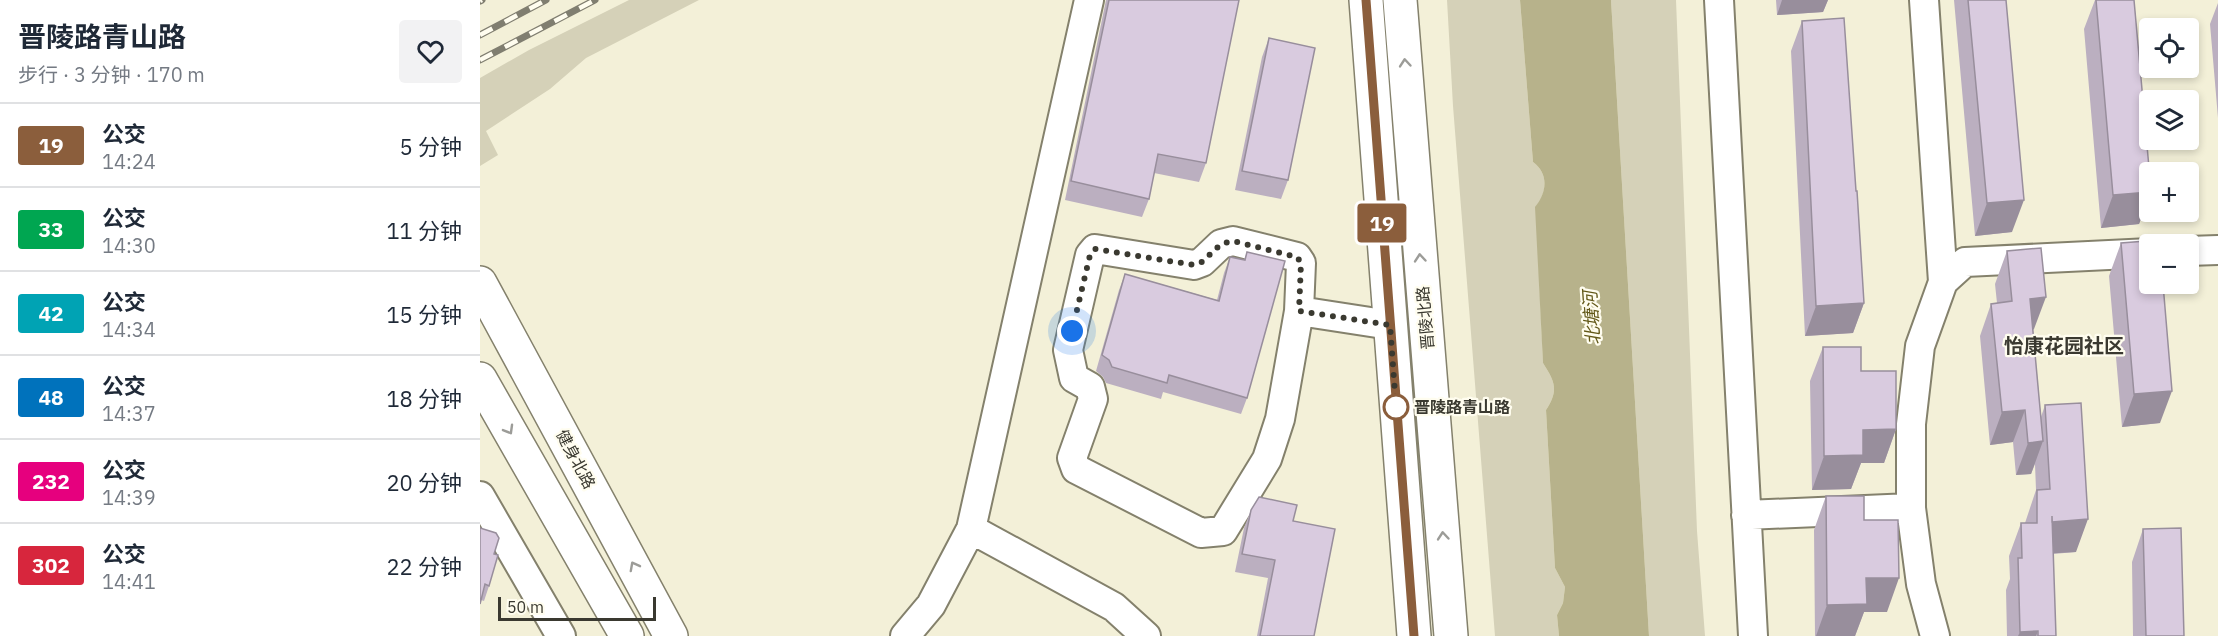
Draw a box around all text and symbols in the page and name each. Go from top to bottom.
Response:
text: 晋陵路青山路 [18,18,186,55]
map controls [2139,18,2199,294]
button: locate [2139,18,2199,78]
button: heart [399,20,462,83]
one-way arrow [1399,59,1412,68]
text: 步行 · 3 分钟 · 170 m [18,61,205,88]
button: layers [2139,90,2199,150]
text: 公交 [102,119,146,148]
text: 19 [38,131,64,159]
text: 5 分钟 [400,132,462,161]
text: 14:24 [102,148,156,175]
button: + [2139,162,2199,222]
text: 公交 [102,203,146,232]
line badge: 19 [1355,204,1409,242]
text: 19 [1369,209,1395,237]
text: 33 [38,215,64,243]
text: 11 分钟 [386,216,462,245]
text: 14:30 [102,232,156,259]
button: − [2139,234,2199,294]
one-way arrow [1414,253,1427,262]
street label: 晋陵北路 [1412,285,1438,351]
text: 公交 [102,287,146,316]
water label: 北塘河 [1578,287,1605,346]
text: 42 [38,299,64,327]
text: 15 分钟 [386,300,462,329]
text: 14:34 [102,316,156,343]
your location [1057,316,1087,346]
district label: 怡康花园社区 [2004,332,2124,359]
text: 公交 [102,371,146,400]
text: 48 [38,383,64,411]
text: 18 分钟 [386,384,462,413]
marker: 晋陵路青山路 [1383,394,1409,420]
place label: 晋陵路青山路 [1414,397,1510,417]
text: 14:37 [102,400,156,427]
one-way arrow [502,424,513,434]
street label: 健身北路 [552,426,600,492]
text: 公交 [102,455,146,484]
text: 232 [32,467,70,495]
text: 20 分钟 [386,468,462,497]
text: 14:39 [102,484,156,511]
one-way arrow [1437,531,1450,540]
text: 公交 [102,539,146,568]
text: 302 [32,551,70,579]
text: 22 分钟 [386,552,462,581]
one-way arrow [630,562,641,572]
text: 14:41 [102,568,156,595]
scale bar [498,594,656,622]
text: 50 m [507,597,544,617]

